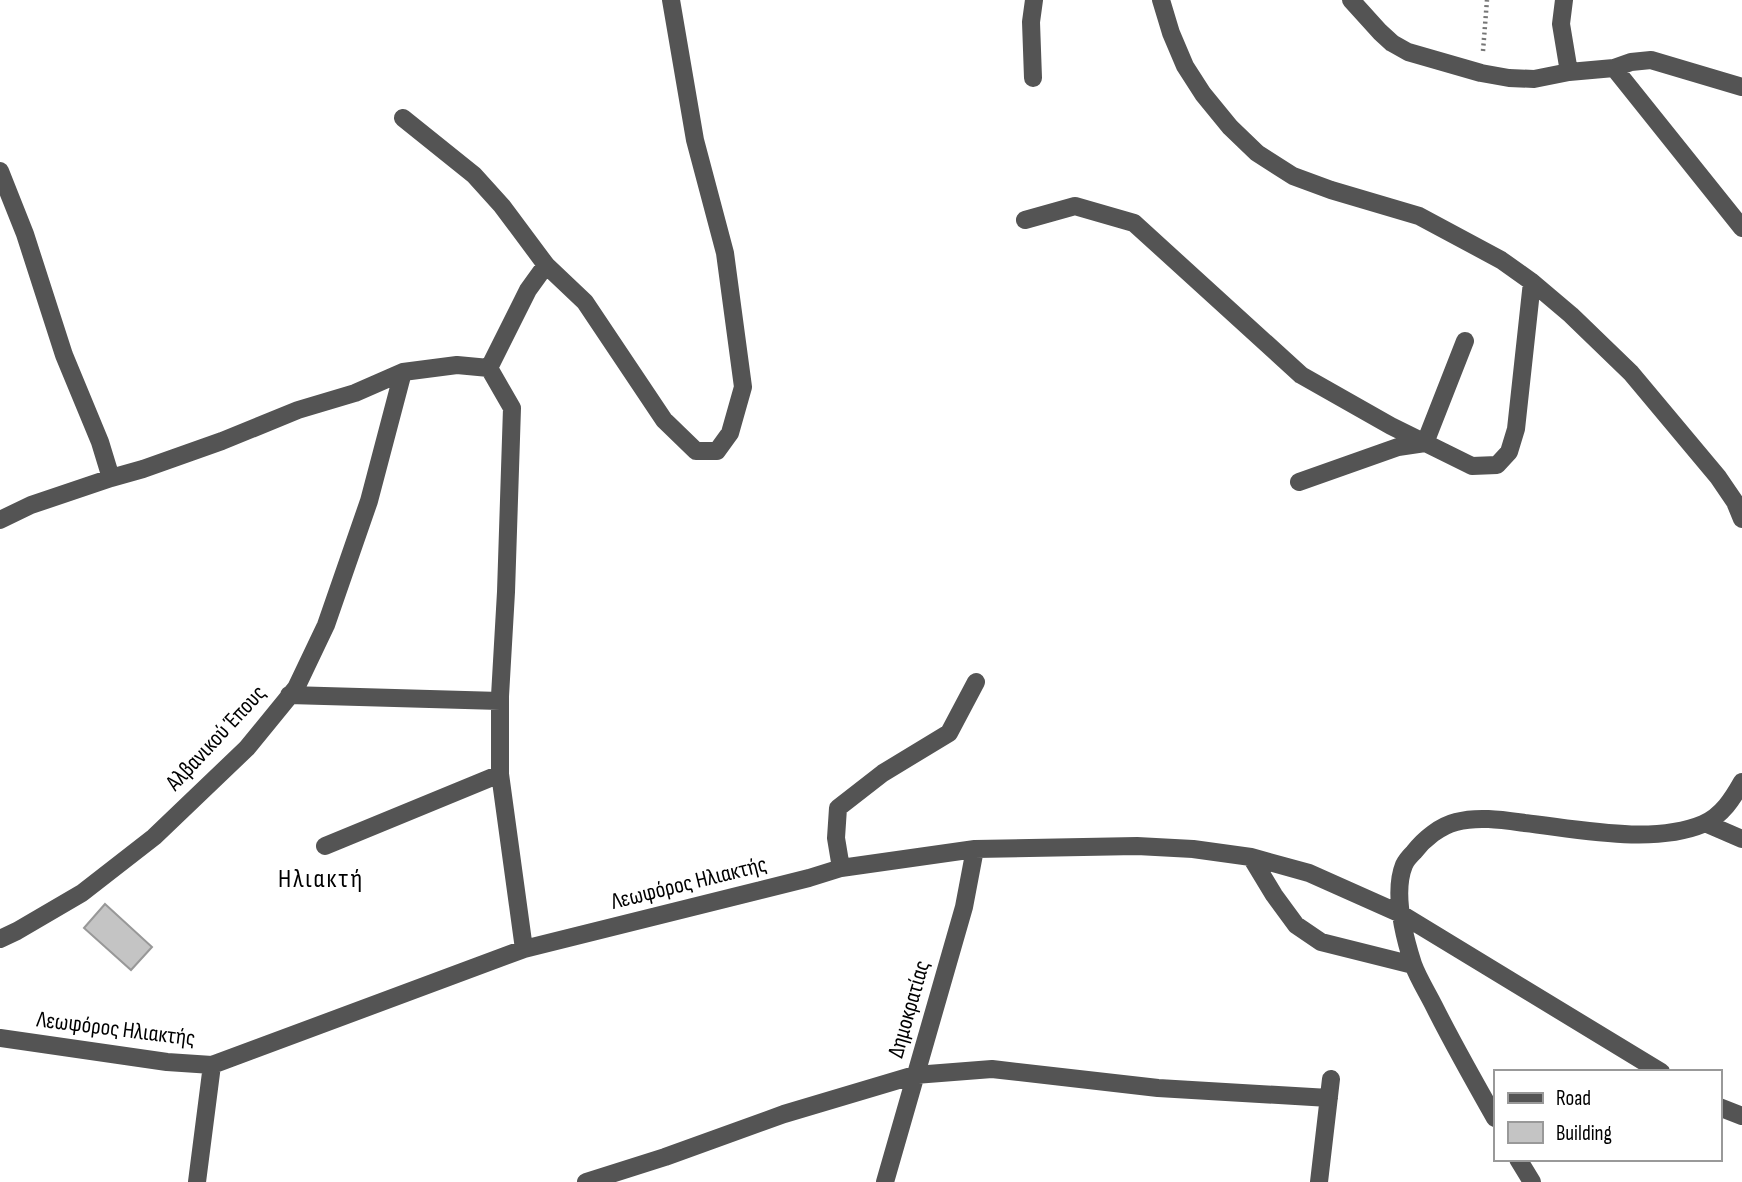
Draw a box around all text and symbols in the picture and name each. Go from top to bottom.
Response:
street label: Αλβανικού Έπους [159,679,272,797]
street label: Λεωφόρος Ηλιακτής [607,850,770,916]
district label: Ηλιακτή [278,864,364,895]
street label: Δημοκρατίας [882,957,936,1061]
street label: Λεωφόρος Ηλιακτής [34,1005,197,1053]
legend [1494,1070,1721,1161]
text: Road [1556,1086,1591,1111]
text: Building [1556,1121,1612,1146]

